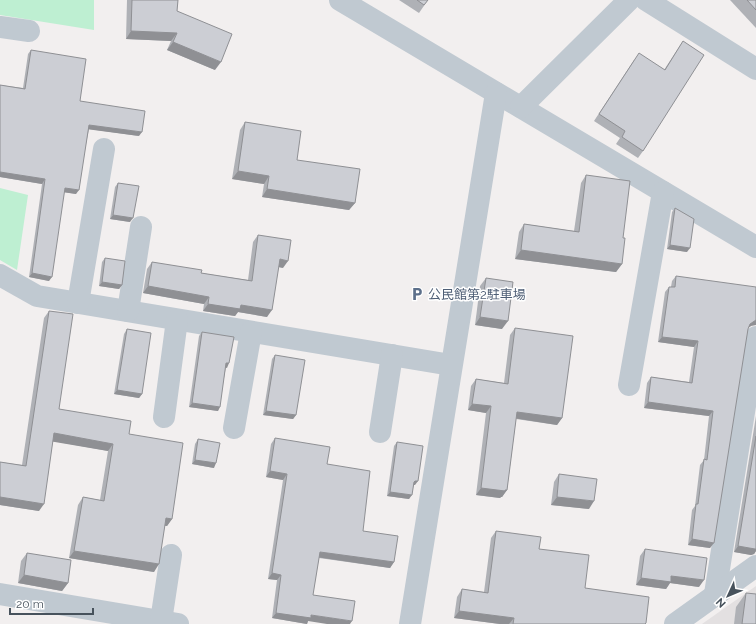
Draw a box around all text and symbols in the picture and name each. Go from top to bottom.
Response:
parking icon: 公民館第2駐車場 [409,286,425,302]
place label: 公民館第2駐車場 [428,287,526,302]
north arrow [708,576,748,616]
scale bar [10,590,93,616]
text: N [714,595,729,610]
text: 20 m [16,597,44,611]

